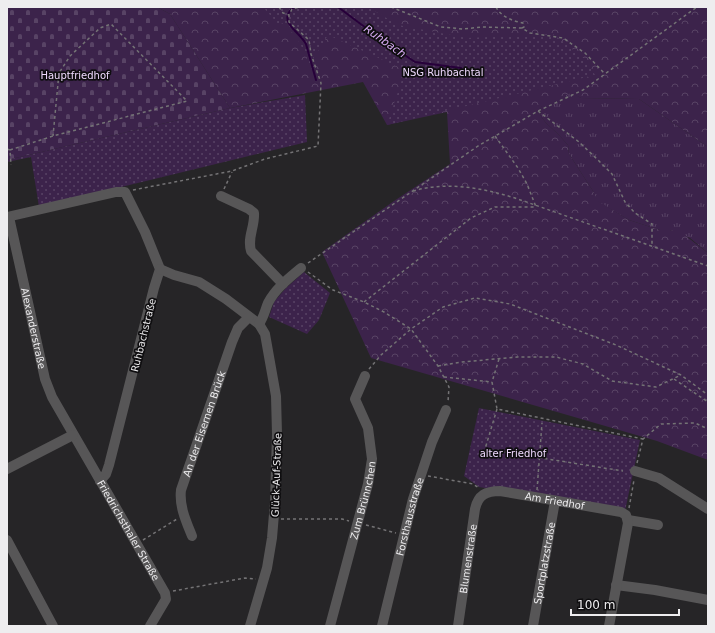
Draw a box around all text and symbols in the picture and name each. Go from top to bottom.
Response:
water label: Ruhbach [361,22,408,61]
park label: NSG Ruhbachtal [402,67,484,78]
park label: Hauptfriedhof [40,70,110,81]
street label: Alexanderstraße [19,287,48,370]
street label: Ruhbachstraße [129,297,158,373]
street label: An der Eisernen Brück [181,369,228,478]
street label: Glück-Auf-Straße [270,433,283,517]
park label: alter Friedhof [480,448,547,459]
street label: Zum Brünnchen [348,460,378,541]
street label: Forsthausstraße [394,476,426,557]
street label: Friedrichsthaler Straße [95,478,162,583]
street label: Am Friedhof [524,490,586,512]
street label: Sportplatzstraße [532,521,557,605]
street label: Blumenstraße [458,523,479,594]
scale bar [571,591,679,617]
text: 100 m [577,598,615,612]

